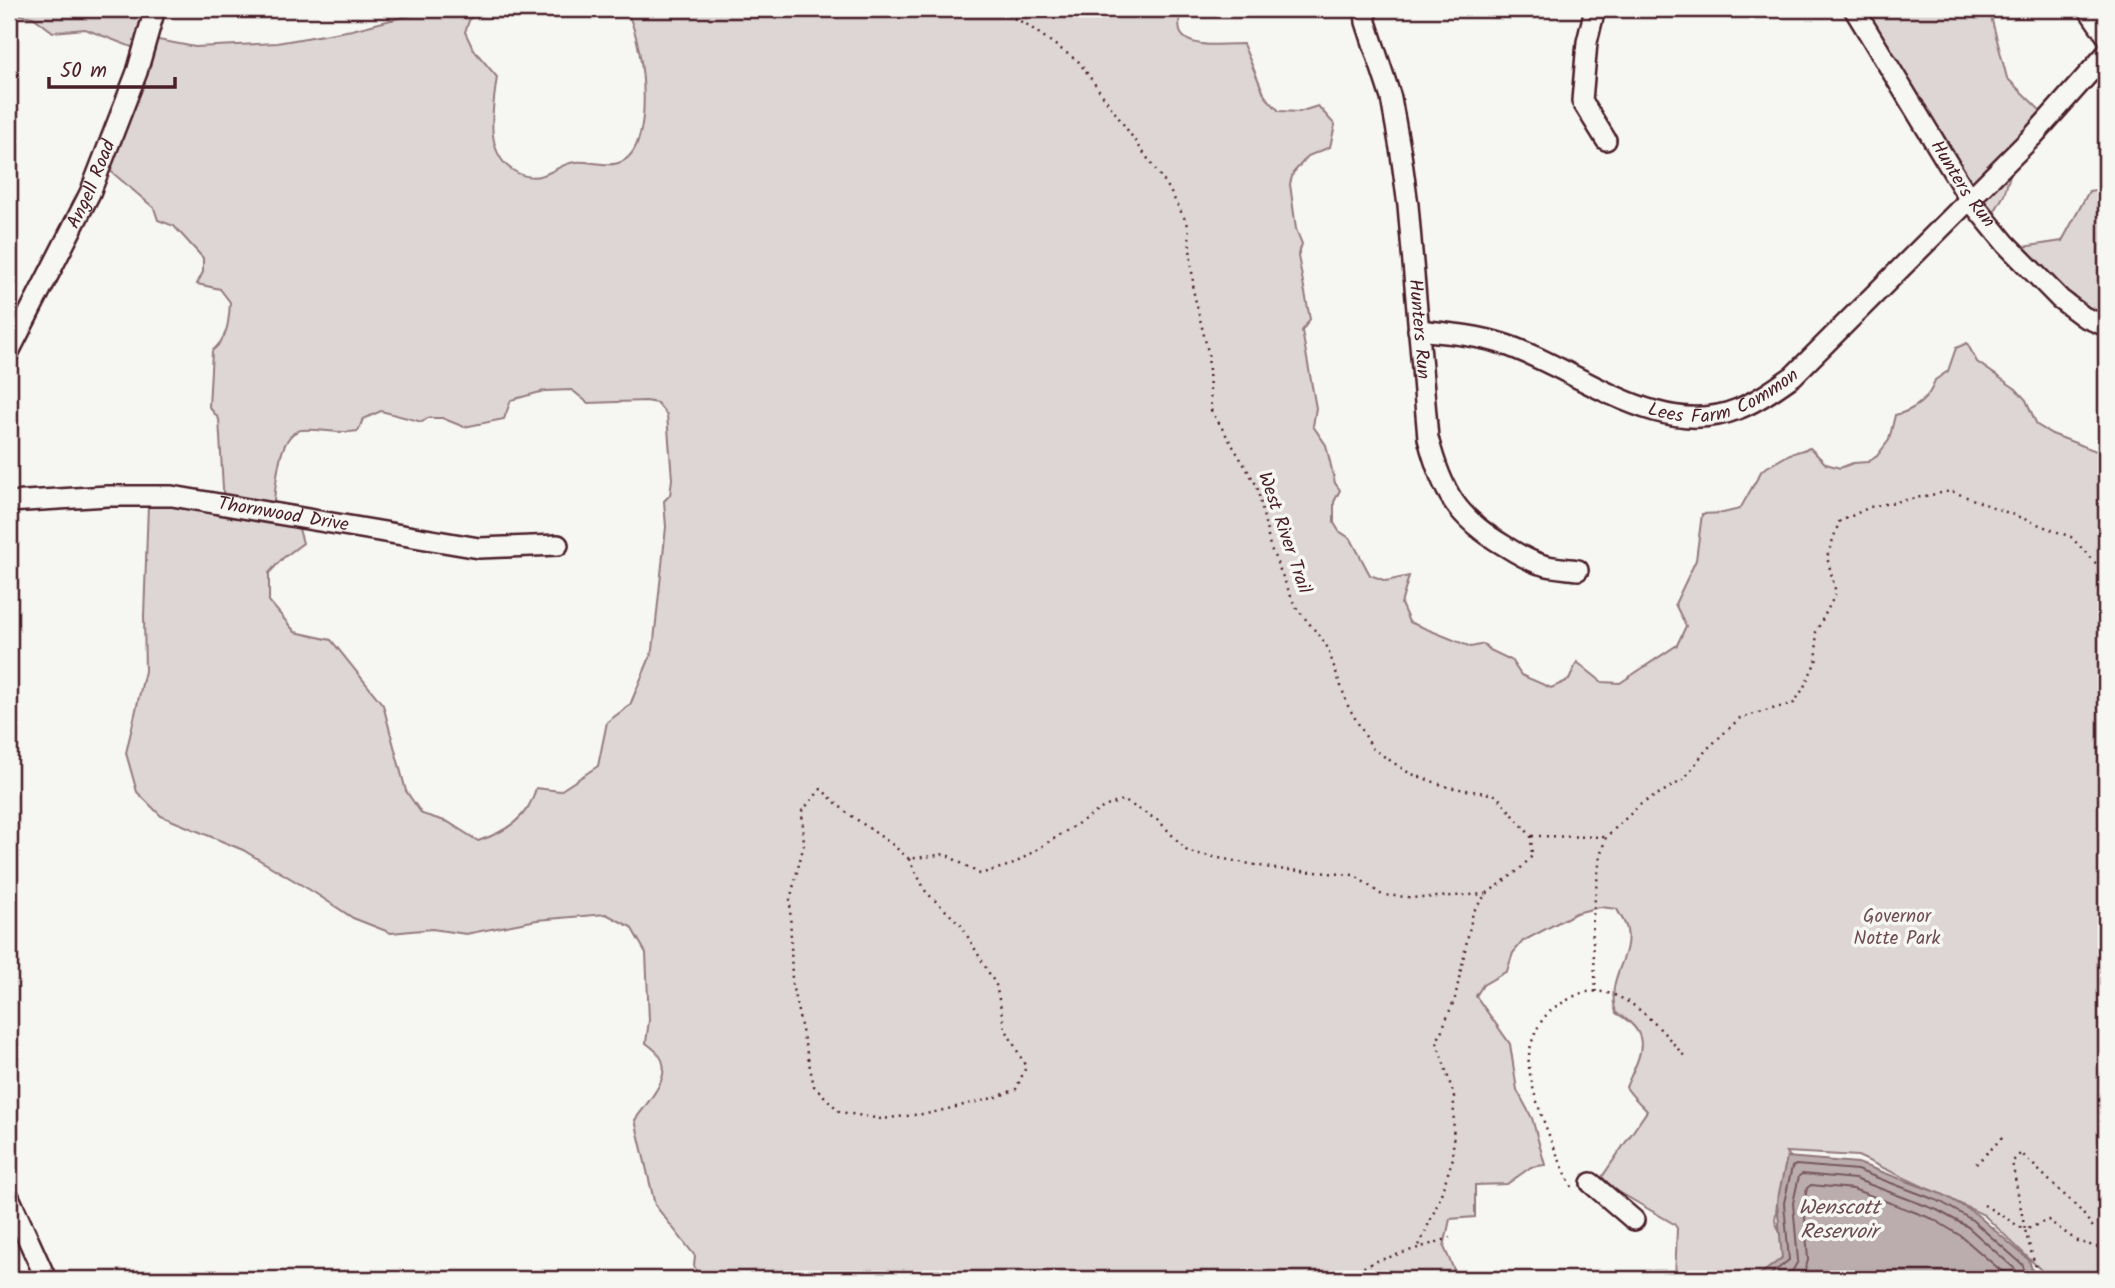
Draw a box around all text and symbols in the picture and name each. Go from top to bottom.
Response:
scale bar [49,46,175,90]
text: 50 m [60,55,107,88]
street label: Hunters Run [1922,134,2002,235]
street label: Angell Road [59,135,124,234]
street label: Hunters Run [1399,278,1438,380]
street label: Lees Farm Common [1644,361,1805,432]
street label: West River Trail [1249,468,1319,598]
street label: Thornwood Drive [216,489,351,541]
park label: Governor Notte Park [1854,902,1940,954]
water label: Wenscott Reservoir [1798,1192,1882,1249]

